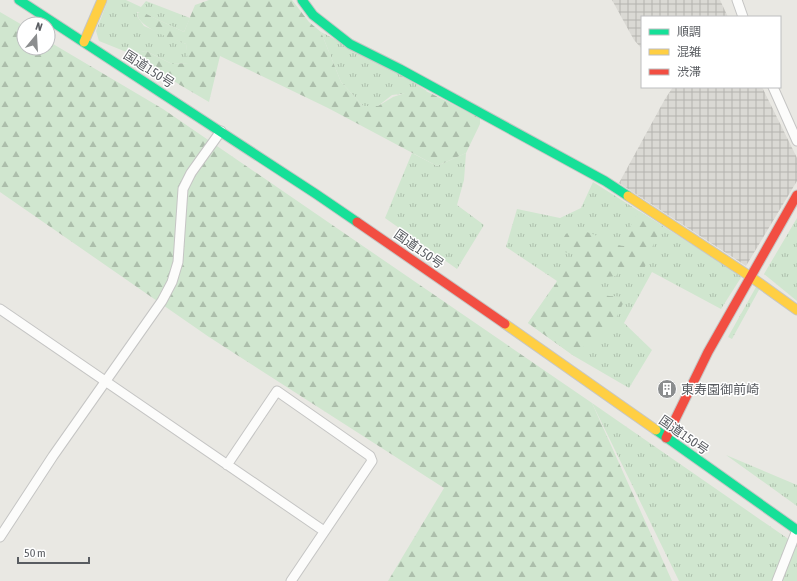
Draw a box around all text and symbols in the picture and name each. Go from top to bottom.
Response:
north arrow [16,16,56,56]
legend [641,16,781,88]
text: N [34,20,44,33]
text: 順調 [677,25,701,39]
text: 混雑 [677,45,701,59]
street label: 国道150号 [121,47,177,91]
text: 渋滞 [677,65,701,79]
street label: 国道150号 [391,226,447,272]
building icon: 東寿園御前崎 [656,378,678,400]
place label: 東寿園御前崎 [681,382,759,397]
street label: 国道150号 [656,412,712,458]
scale bar [18,539,89,565]
text: 50 m [24,546,46,560]

